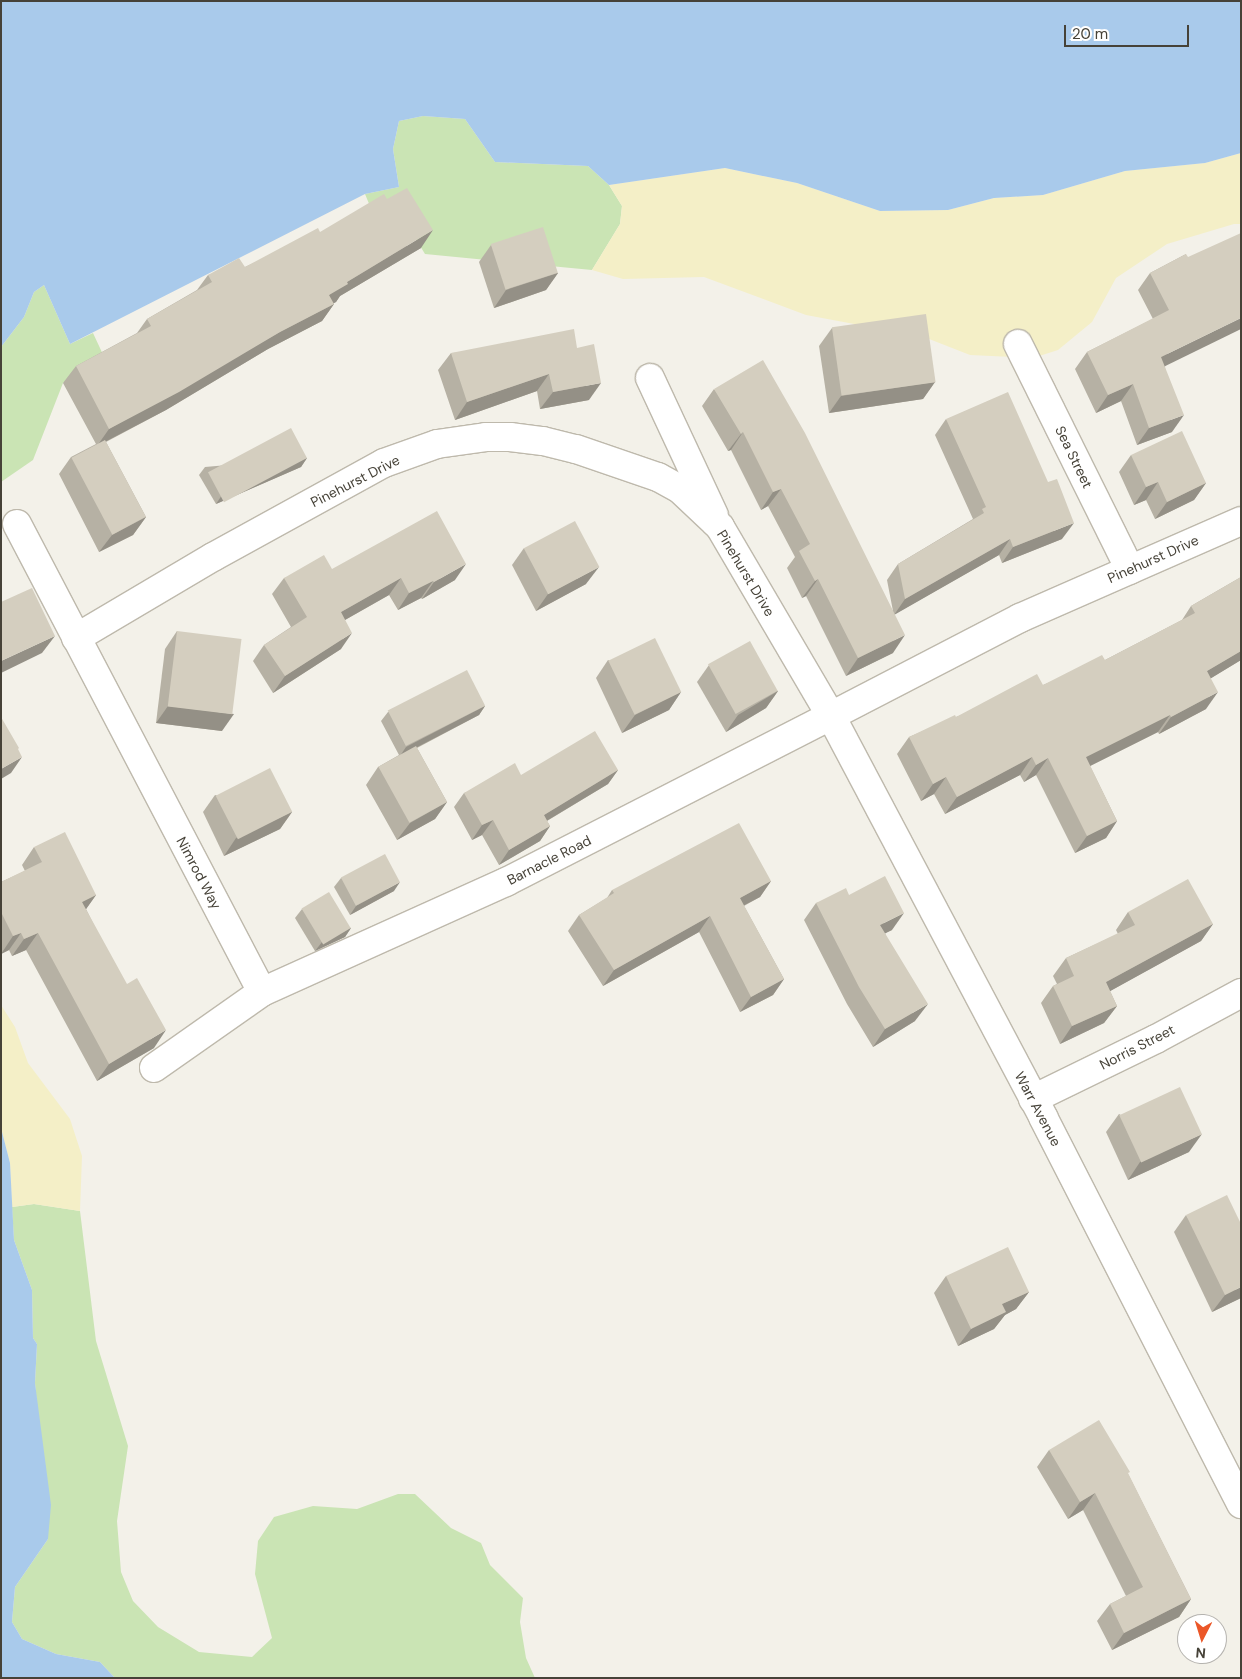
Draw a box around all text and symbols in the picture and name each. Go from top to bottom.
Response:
scale bar [1067,15,1192,47]
text: 20 m [1072,24,1108,44]
street label: Sea Street [1052,423,1096,491]
street label: Pinehurst Drive [308,451,402,511]
street label: Pinehurst Drive [714,527,778,619]
street label: Pinehurst Drive [1105,531,1201,587]
street label: Barnacle Road [504,832,594,888]
street label: Nimrod Way [173,834,225,912]
street label: Norris Street [1097,1021,1177,1073]
street label: Warr Avenue [1011,1069,1065,1149]
north arrow [1177,1614,1227,1664]
text: N [1195,1644,1207,1662]

